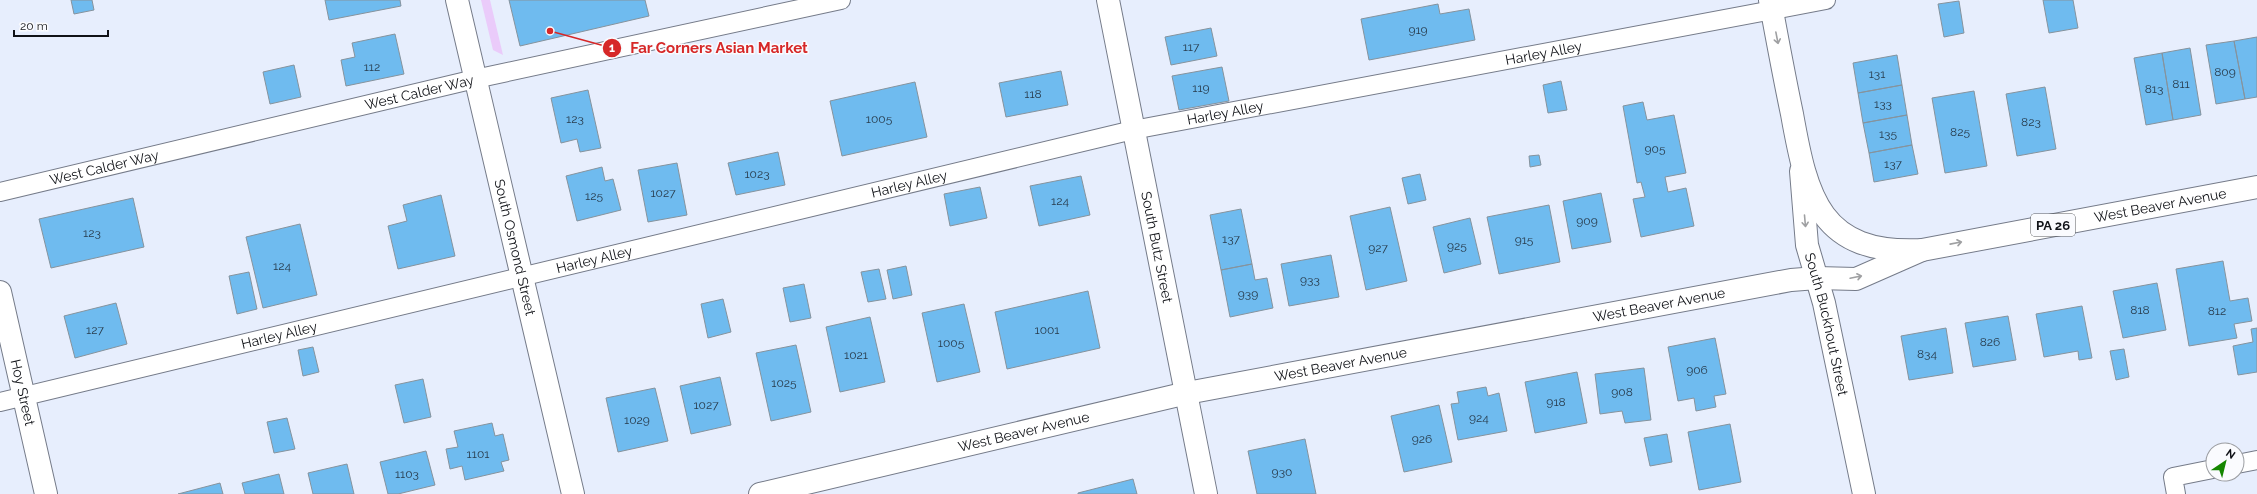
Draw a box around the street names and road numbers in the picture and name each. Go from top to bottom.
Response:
street label: Harley Alley [1504,38,1584,68]
street label: West Calder Way [363,71,476,113]
street label: Harley Alley [1186,98,1265,128]
street label: West Calder Way [48,146,161,188]
street label: Harley Alley [870,167,949,201]
street label: South Osmond Street [491,178,539,317]
street label: West Beaver Avenue [2093,185,2228,225]
street label: South Butz Street [1138,190,1176,305]
road number: PA 26 [2031,214,2075,236]
street label: Harley Alley [554,242,634,276]
street label: South Buckhout Street [1802,251,1851,397]
street label: West Beaver Avenue [1592,284,1726,325]
street label: Harley Alley [239,318,319,352]
street label: West Beaver Avenue [1273,344,1408,384]
street label: Hoy Street [8,358,38,428]
street label: West Beaver Avenue [957,408,1091,455]

